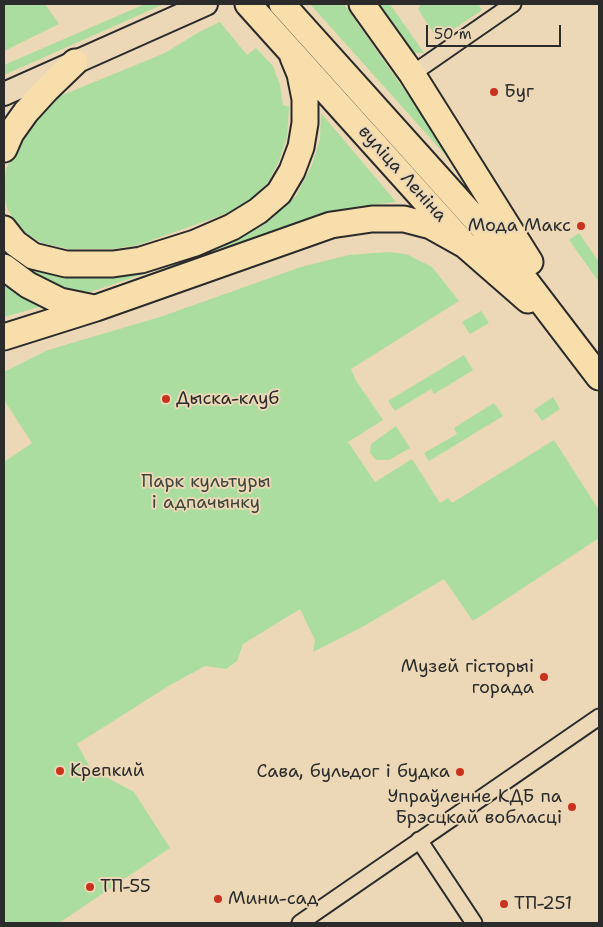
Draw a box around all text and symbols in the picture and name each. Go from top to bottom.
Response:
scale bar [428,15,563,47]
text: 50 m [434,24,472,44]
place label: Буг [504,81,534,103]
marker: Буг [488,86,500,98]
street label: вуліца Леніна [353,121,451,227]
place label: Мода Макс [468,215,571,237]
marker: Мода Макс [575,220,587,232]
place label: Дыска-клуб [176,388,279,410]
marker: Дыска-клуб [160,393,172,405]
park label: Парк культуры і адпачынку [141,471,271,514]
place label: Музей гісторыі горада [401,656,534,699]
marker: Музей гісторыі горада [538,671,550,683]
place label: Крепкий [70,760,144,782]
place label: Сава, бульдог і будка [256,761,450,783]
marker: Крепкий [54,765,66,777]
marker: Сава, бульдог і будка [454,766,466,778]
place label: Упраўленне КДБ па Брэсцкай вобласці [387,786,562,829]
marker: Упраўленне КДБ па Брэсцкай вобласці [566,801,578,813]
place label: ТП-55 [100,876,151,898]
marker: ТП-55 [84,881,96,893]
place label: Мини-сад [228,888,318,910]
marker: Мини-сад [212,893,224,905]
place label: ТП-251 [514,893,572,915]
marker: ТП-251 [498,898,510,910]

